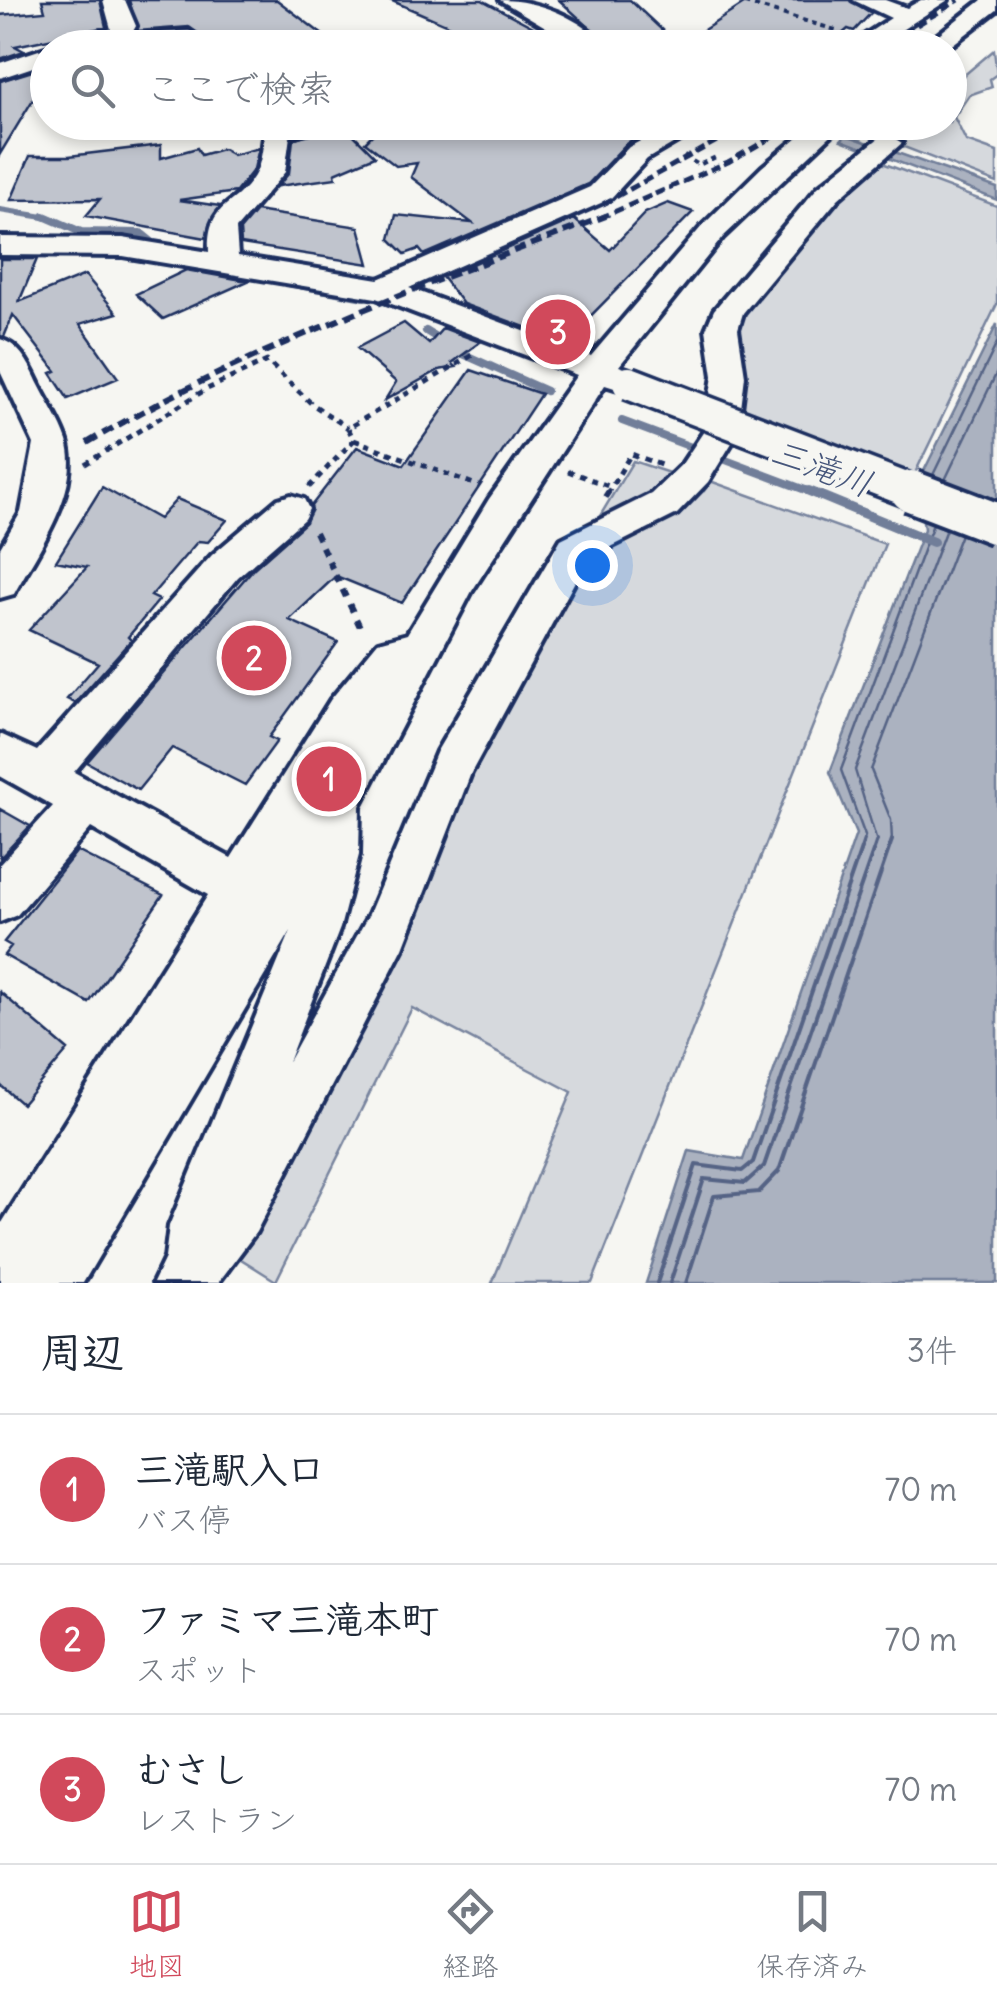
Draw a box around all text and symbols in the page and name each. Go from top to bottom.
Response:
search box [30,30,967,140]
icon: search [65,58,120,113]
text: ここで検索 [145,65,335,112]
pin: 3 [526,294,590,370]
water label: 三滝川 [765,428,879,506]
your location [567,540,618,591]
pin: 2 [222,620,286,696]
pin: 1 [296,742,362,816]
text: 周辺 [40,1326,124,1378]
text: 3件 [907,1330,957,1371]
text: 三滝駅入口 [135,1446,325,1493]
text: 1 [66,1469,79,1510]
text: 70 m [885,1469,957,1510]
text: バス停 [135,1499,231,1540]
text: ファミマ三滝本町 [135,1596,439,1643]
text: 2 [64,1619,81,1660]
text: 70 m [885,1619,957,1660]
text: スポット [135,1649,263,1690]
text: むさし [135,1746,249,1793]
text: 3 [63,1769,82,1810]
text: 70 m [885,1769,957,1810]
text: レストラン [135,1799,298,1840]
tab: 地図 [129,1884,185,1984]
tab: 経路 [442,1884,498,1984]
tab: 保存済み [756,1884,868,1984]

